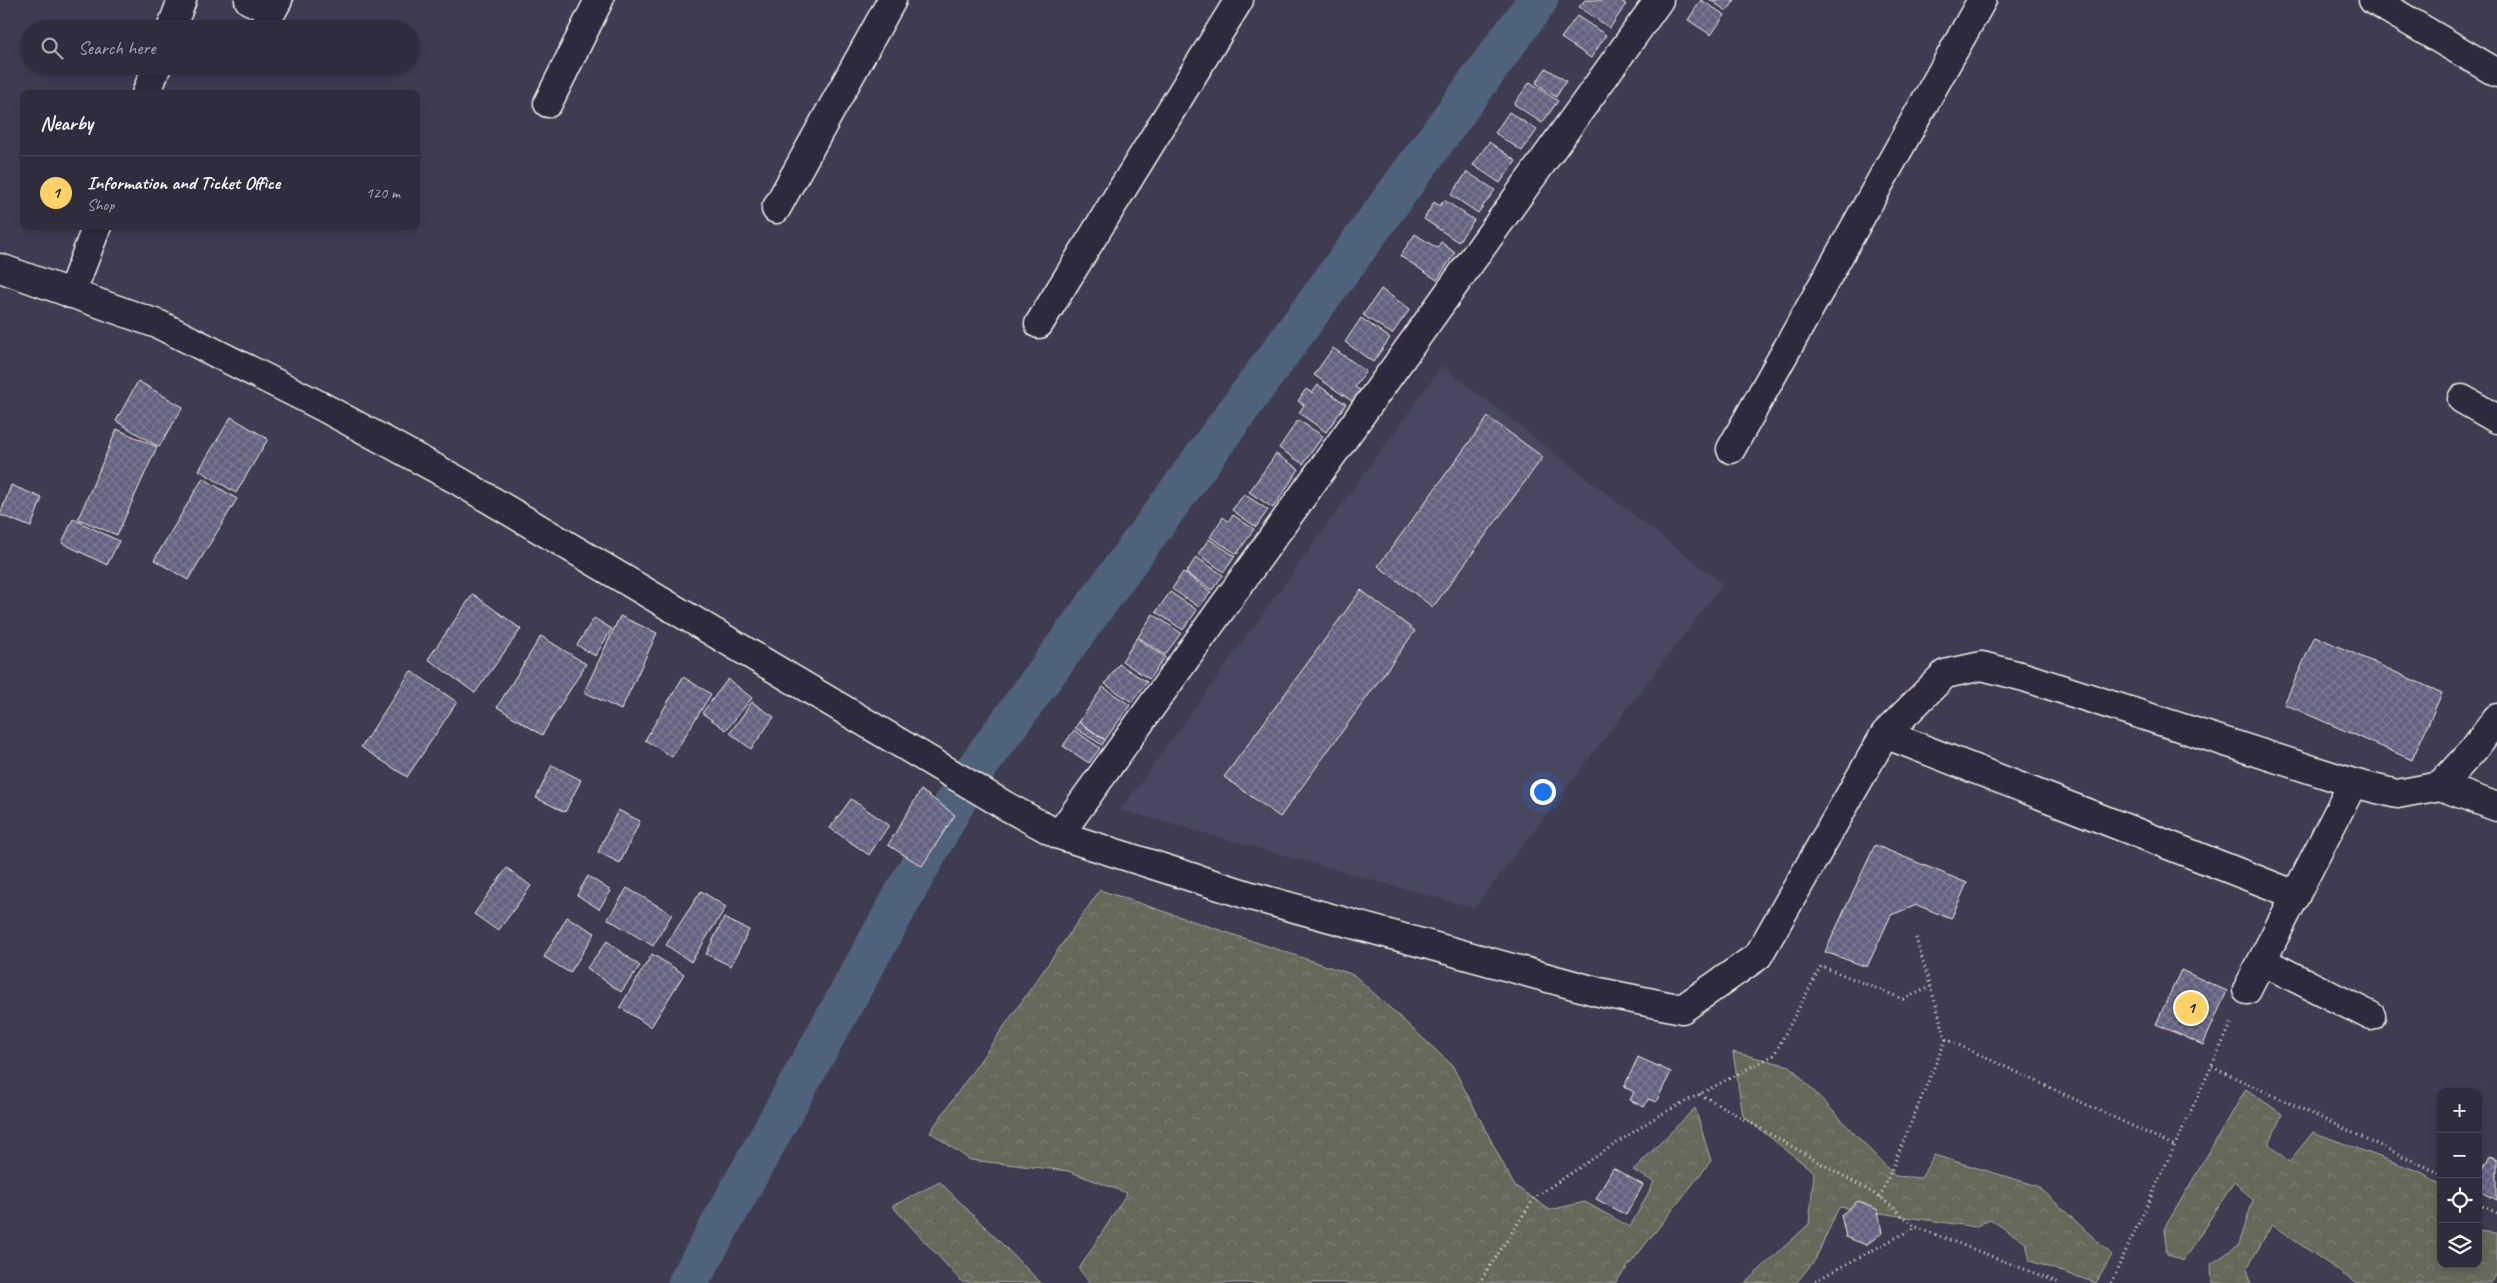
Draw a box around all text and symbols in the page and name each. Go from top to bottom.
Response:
search box [20,20,420,75]
icon: search [38,34,66,62]
text: Search here [78,36,155,60]
text: Nearby [40,110,93,136]
text: Information and Ticket Office [87,171,280,195]
text: 1 [52,183,60,203]
text: 120 m [366,183,400,203]
text: Shop [87,195,114,215]
your location [1530,779,1556,805]
pin: 1 [2175,989,2207,1027]
map controls [2437,1088,2482,1268]
button: + [2437,1088,2482,1133]
button: − [2437,1133,2482,1178]
button: locate [2437,1178,2482,1223]
button: layers [2437,1223,2482,1268]

